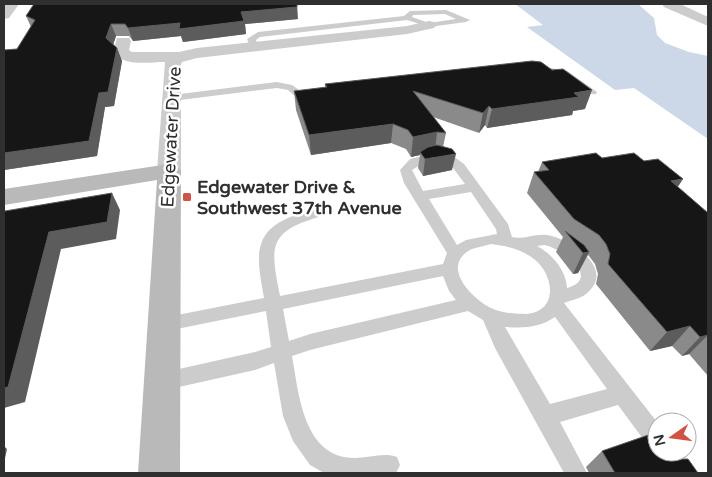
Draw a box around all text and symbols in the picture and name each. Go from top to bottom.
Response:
street label: Edgewater Drive [156,66,186,208]
place label: Edgewater Drive & Southwest 37th Avenue [197,176,402,219]
marker: Edgewater Drive & Southwest 37th Avenue [181,191,193,203]
north arrow [647,412,697,462]
text: N [650,433,669,448]

